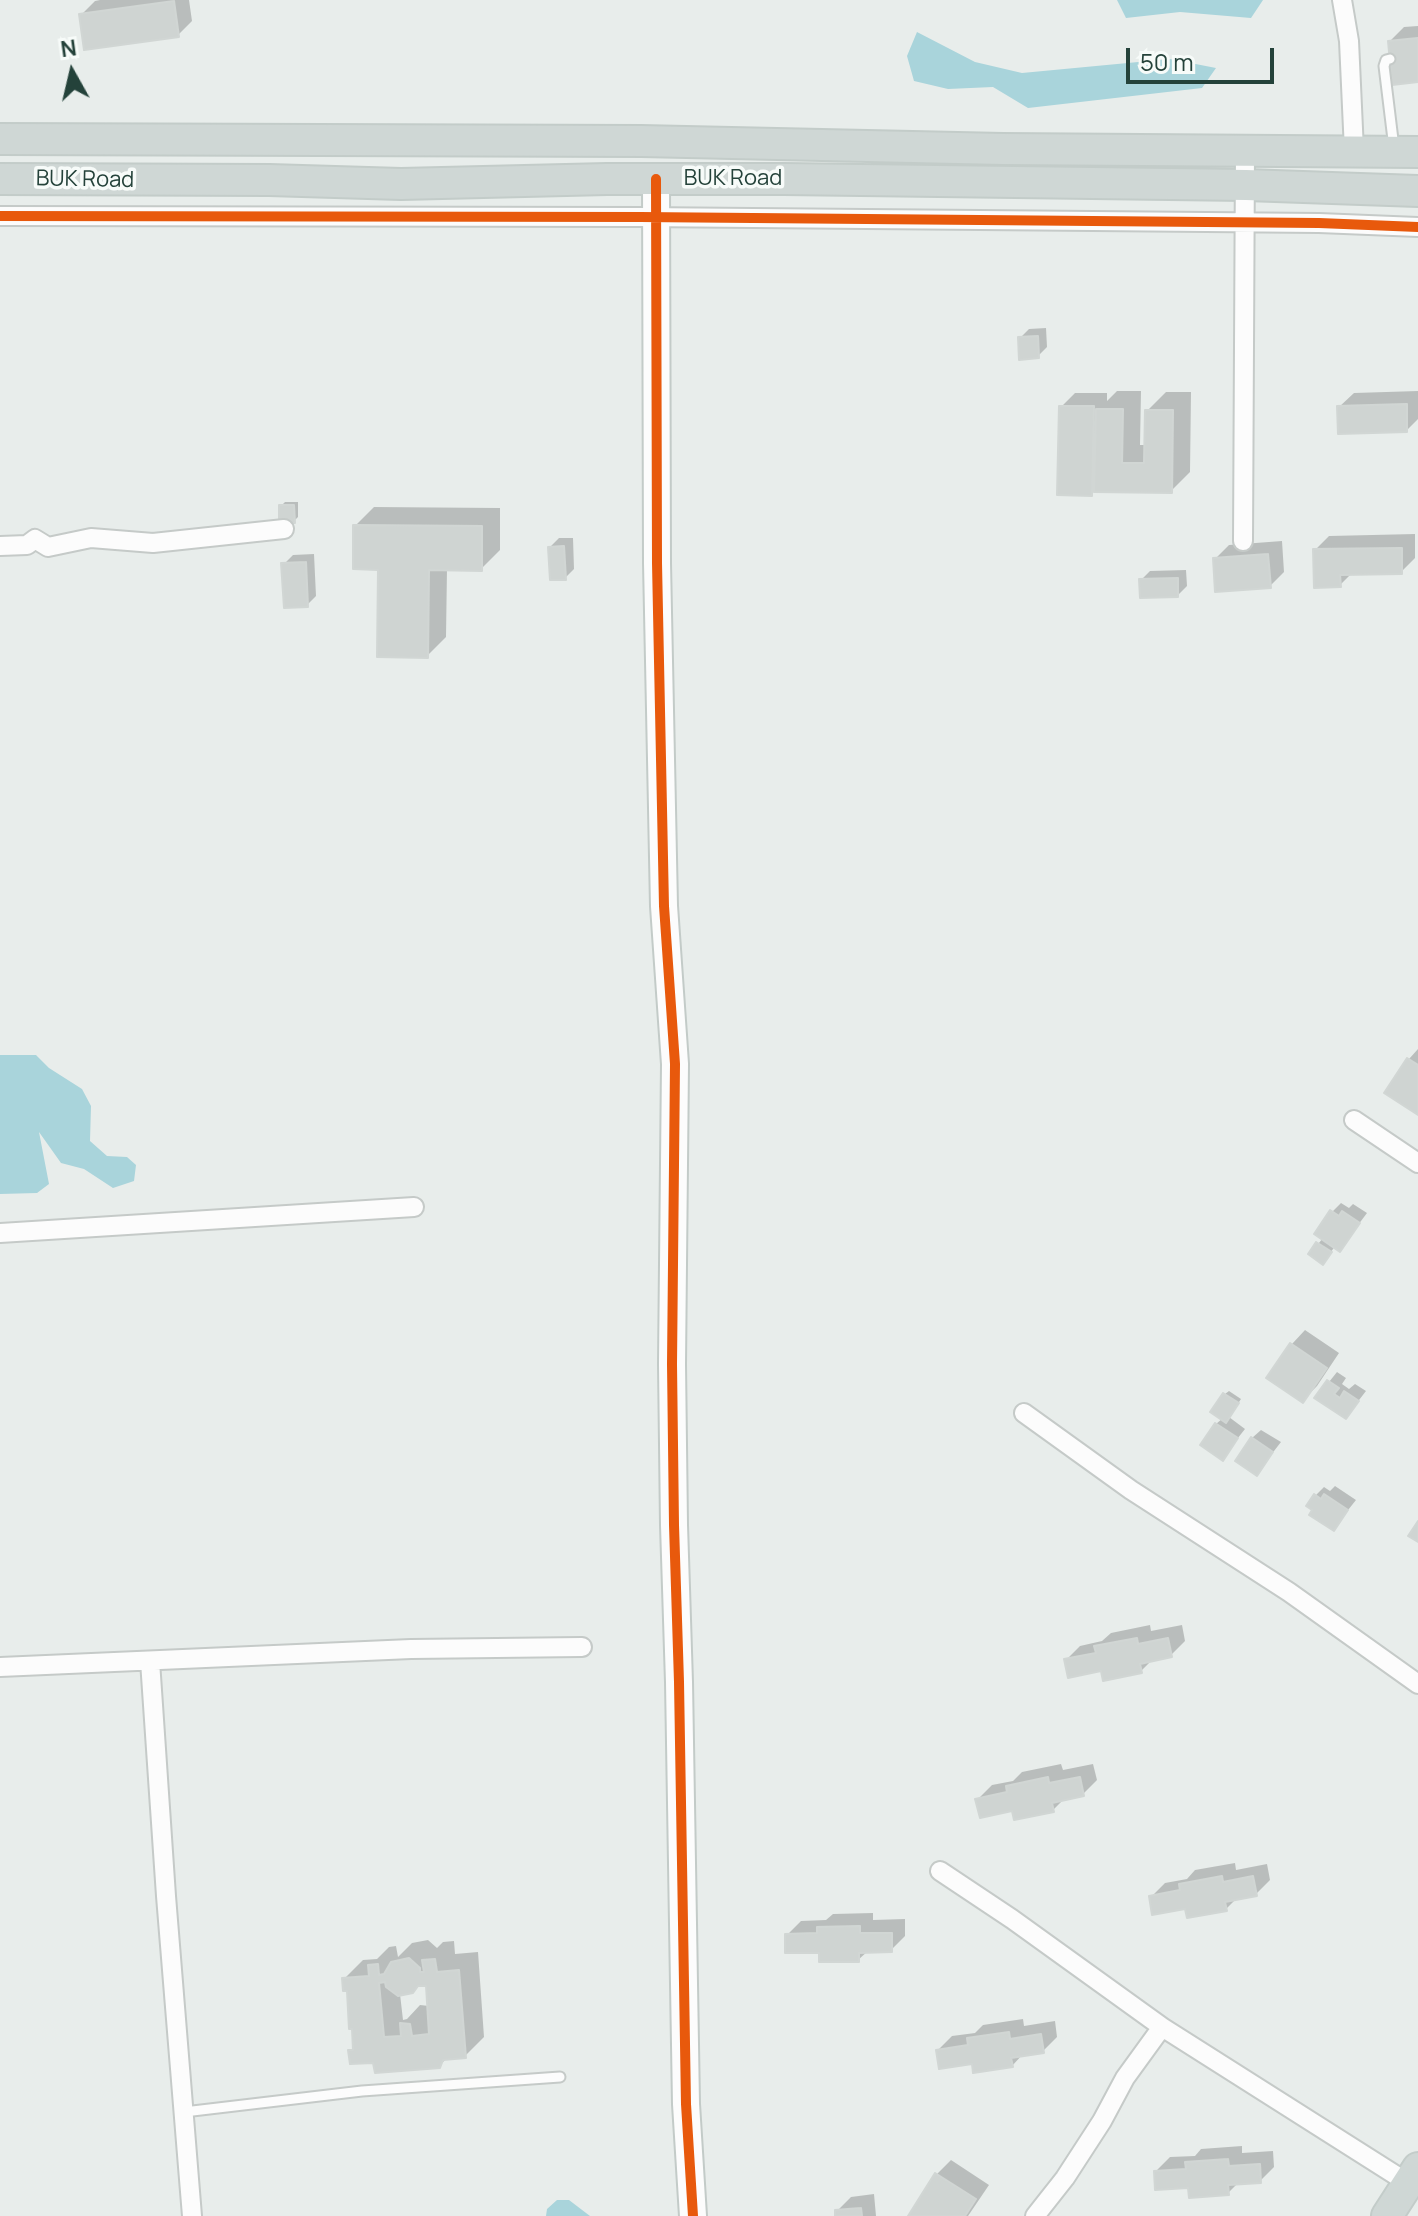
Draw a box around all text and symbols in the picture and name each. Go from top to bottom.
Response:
north arrow [32,32,112,112]
text: N [59,32,79,64]
scale bar [1130,32,1278,82]
text: 50 m [1140,45,1194,78]
street label: BUK Road [36,166,134,194]
street label: BUK Road [684,166,782,192]

